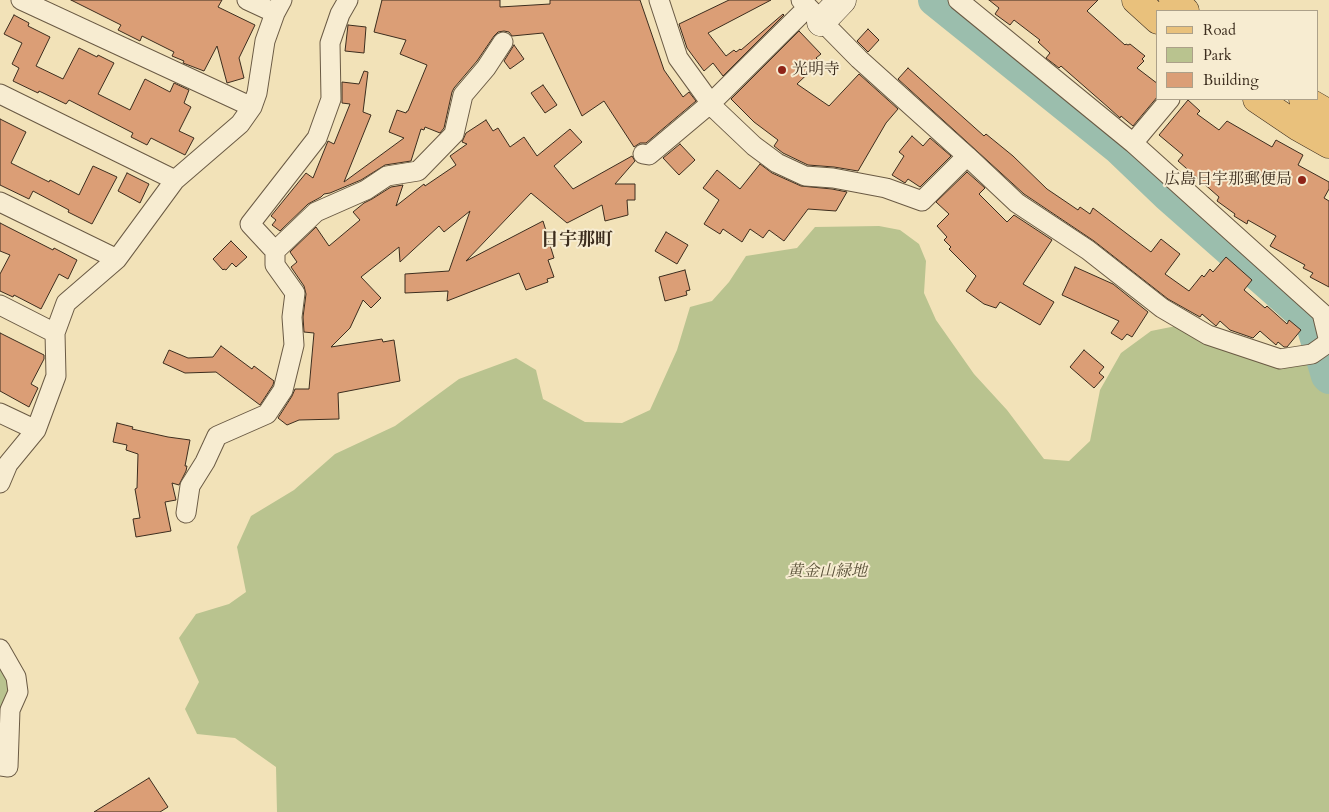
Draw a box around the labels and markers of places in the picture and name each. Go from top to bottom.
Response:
place label: 光明寺 [792,60,840,80]
marker: 光明寺 [776,64,788,76]
place label: 広島日宇那郵便局 [1164,170,1292,190]
marker: 広島日宇那郵便局 [1296,174,1308,186]

